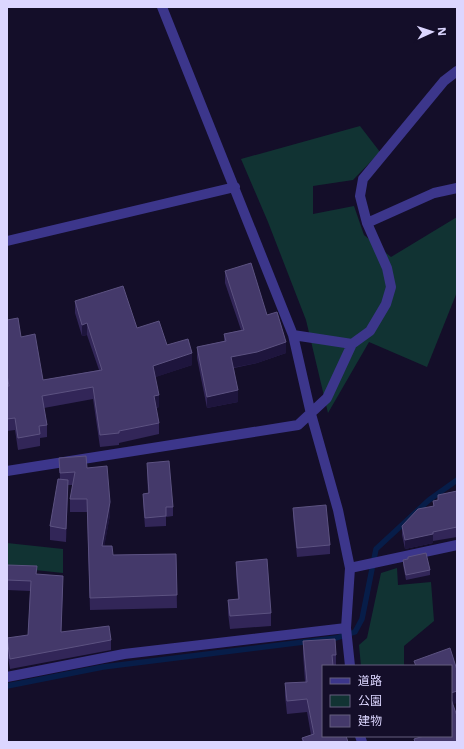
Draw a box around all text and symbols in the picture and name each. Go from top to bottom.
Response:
north arrow [412,12,452,52]
text: N [435,27,450,36]
legend [322,665,452,737]
text: 道路 [358,672,382,689]
text: 公園 [358,692,382,709]
text: 建物 [358,712,382,729]

